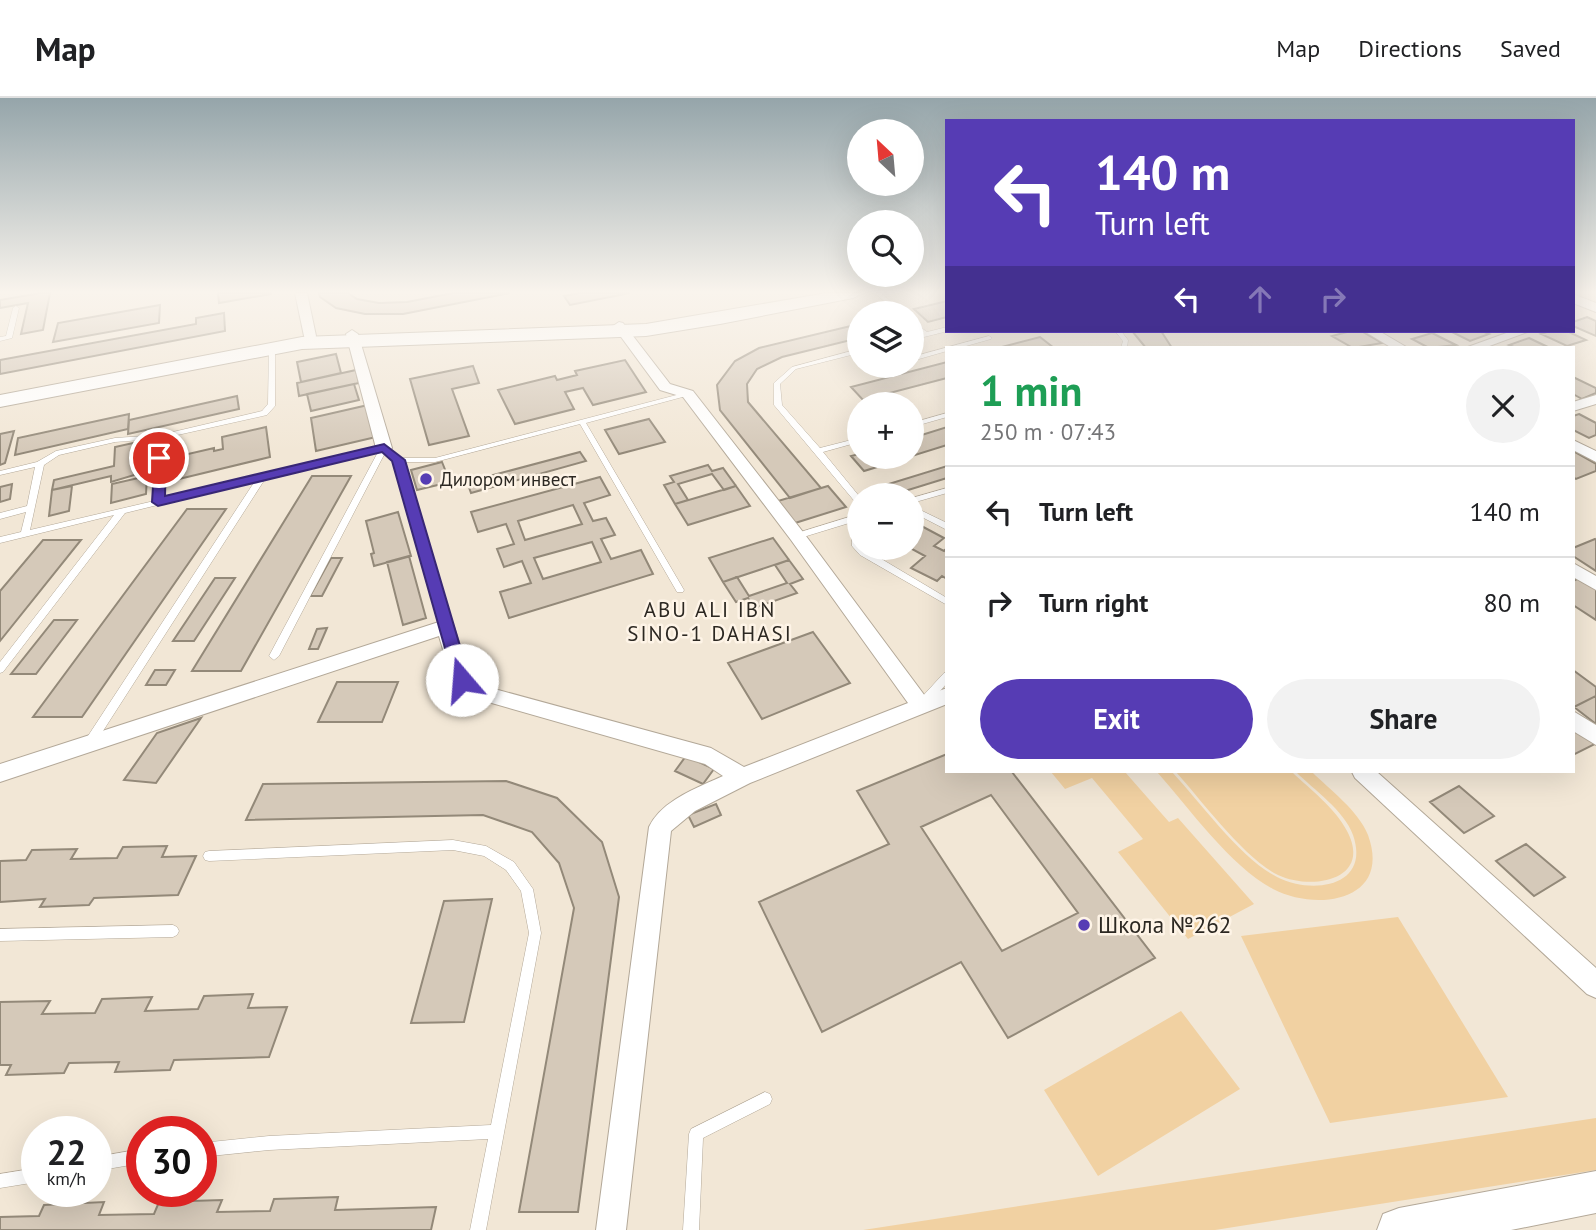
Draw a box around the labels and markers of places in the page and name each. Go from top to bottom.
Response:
pin [129,428,189,488]
place label: Дилором инвест [440,467,576,491]
marker: Дилором инвест [418,471,434,487]
place label: Школа №262 [1098,910,1231,939]
marker: Школа №262 [1076,917,1092,933]

